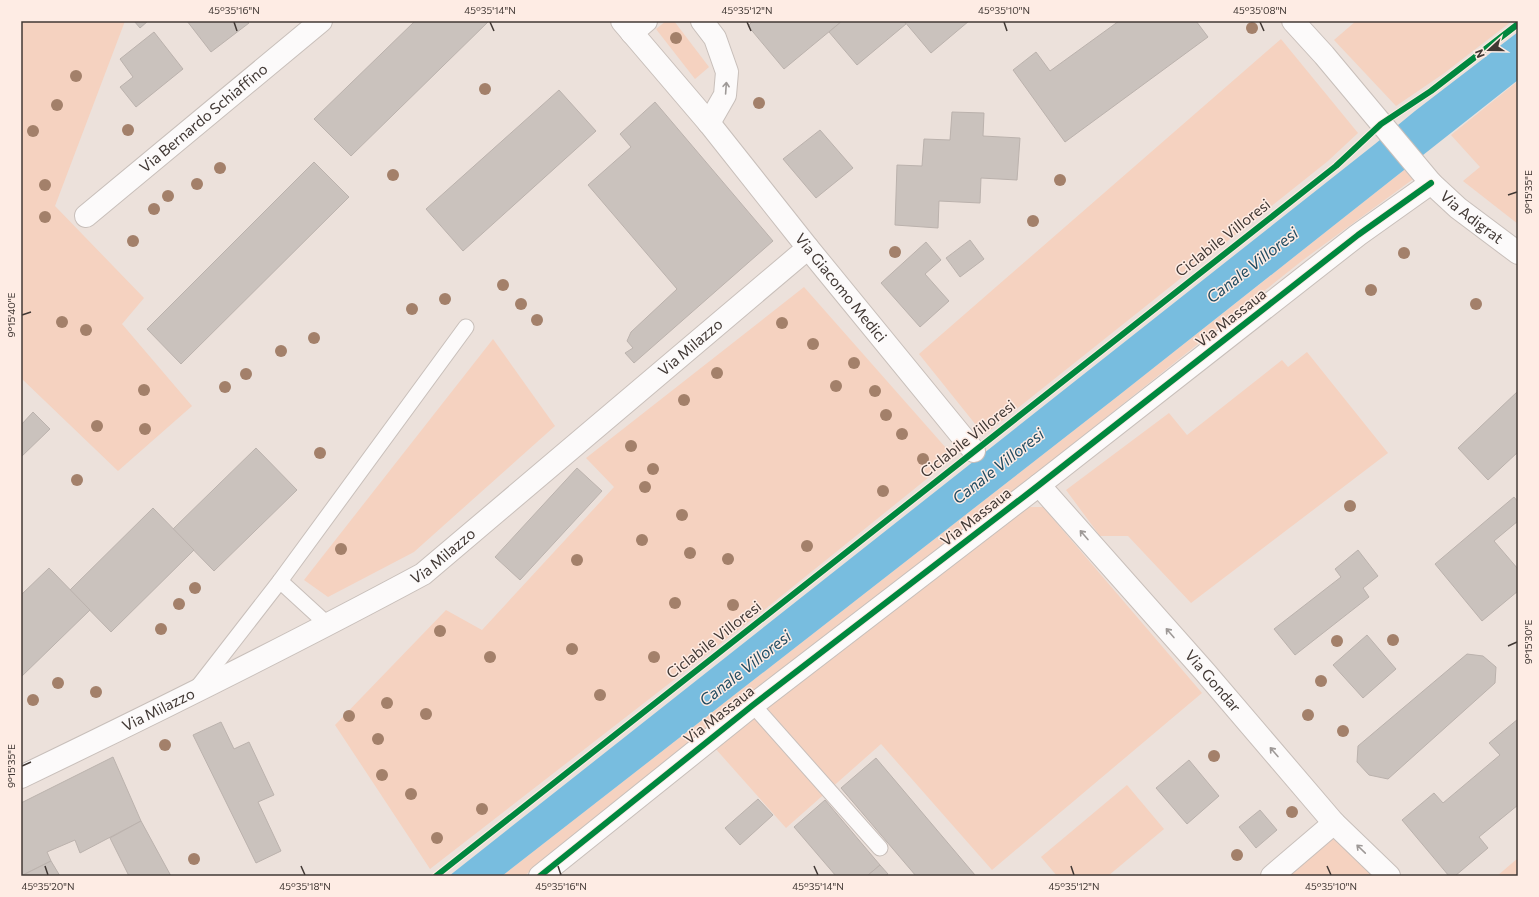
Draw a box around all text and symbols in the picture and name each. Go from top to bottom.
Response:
text: 45°35'16"N [208,4,260,16]
text: 45°35'14"N [464,4,516,16]
text: 45°35'12"N [721,4,773,16]
text: 45°35'10"N [978,4,1030,16]
text: 45°35'08"N [1233,4,1287,16]
north arrow [1469,30,1509,70]
text: N [1472,48,1487,60]
street label: Via Bernardo Schiaffino [136,59,271,176]
one-way arrow [722,82,729,95]
text: 9°15'35"E [1522,170,1534,214]
street label: Via Adigrat [1437,186,1507,247]
street label: Ciclabile Villoresi [1171,195,1273,280]
water label: Canale Villoresi [1202,222,1302,306]
street label: Via Giacomo Medici [792,229,891,345]
street label: Via Massaua [1192,284,1269,350]
text: 9°15'40"E [5,292,17,337]
street label: Via Milazzo [654,314,726,379]
street label: Ciclabile Villoresi [916,396,1018,481]
water label: Canale Villoresi [948,423,1048,507]
street label: Via Massaua [937,483,1014,549]
street label: Via Milazzo [407,524,479,587]
one-way arrow [1080,530,1089,541]
street label: Ciclabile Villoresi [662,597,764,682]
text: 9°15'30"E [1522,620,1534,664]
water label: Canale Villoresi [695,625,795,709]
one-way arrow [1166,628,1175,638]
street label: Via Gondar [1182,646,1245,715]
street label: Via Massaua [680,681,757,747]
street label: Via Milazzo [119,683,197,735]
text: 9°15'35"E [5,744,17,788]
one-way arrow [1269,747,1278,758]
one-way arrow [1356,844,1366,854]
text: 45°35'20"N [21,880,75,892]
text: 45°35'18"N [279,880,331,892]
text: 45°35'16"N [535,880,587,892]
text: 45°35'14"N [792,880,844,892]
text: 45°35'12"N [1048,880,1100,892]
text: 45°35'10"N [1305,880,1357,892]

